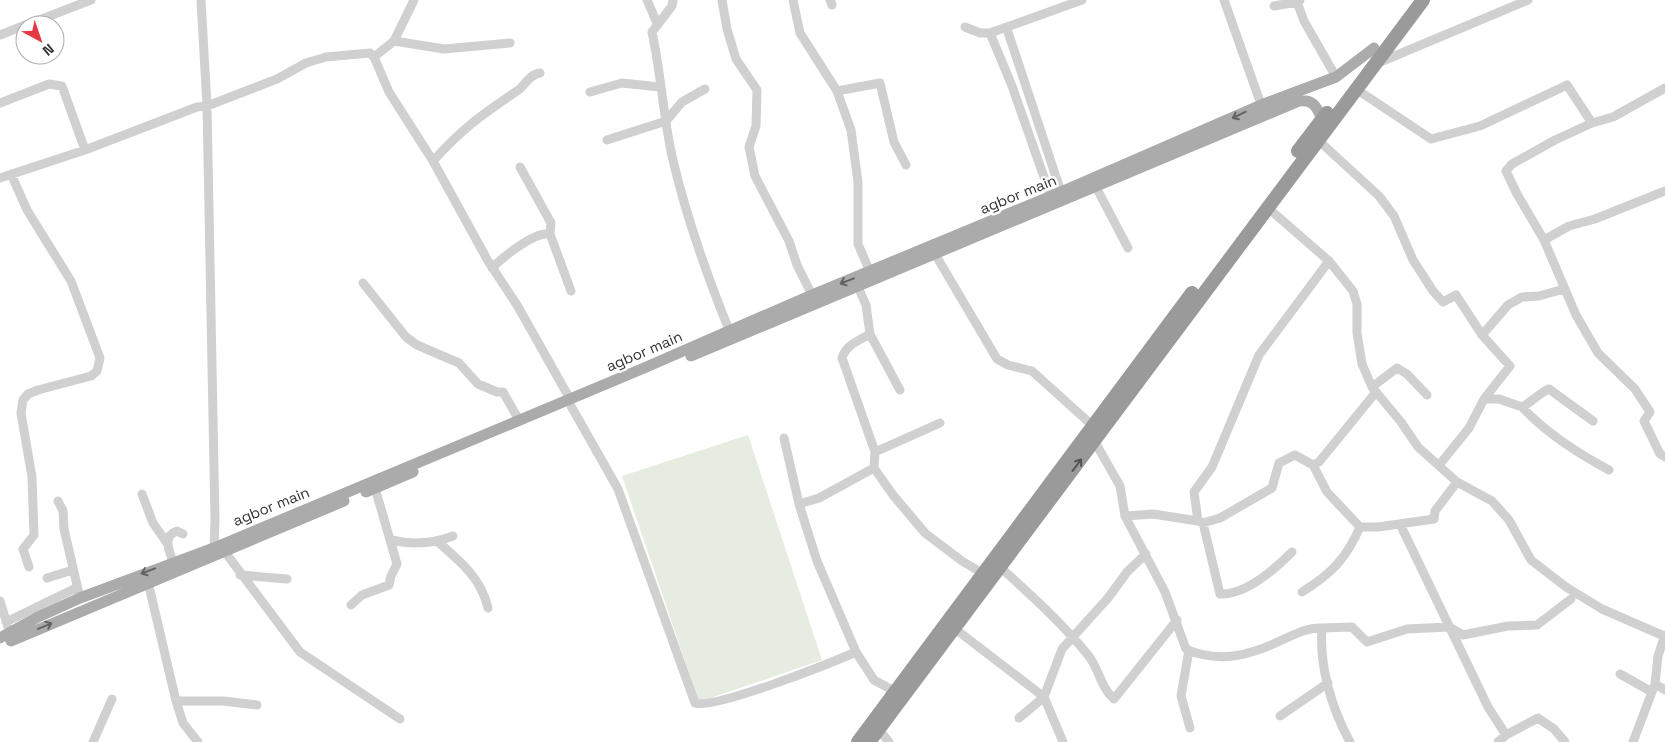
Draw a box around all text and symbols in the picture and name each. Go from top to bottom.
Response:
north arrow [15,15,65,65]
text: N [39,40,58,60]
one-way arrow [1232,111,1247,121]
street label: agbor main [977,170,1059,218]
one-way arrow [840,277,856,286]
street label: agbor main [603,326,685,376]
one-way arrow [1072,459,1083,472]
street label: agbor main [230,482,312,530]
one-way arrow [141,567,156,576]
one-way arrow [37,621,52,630]

